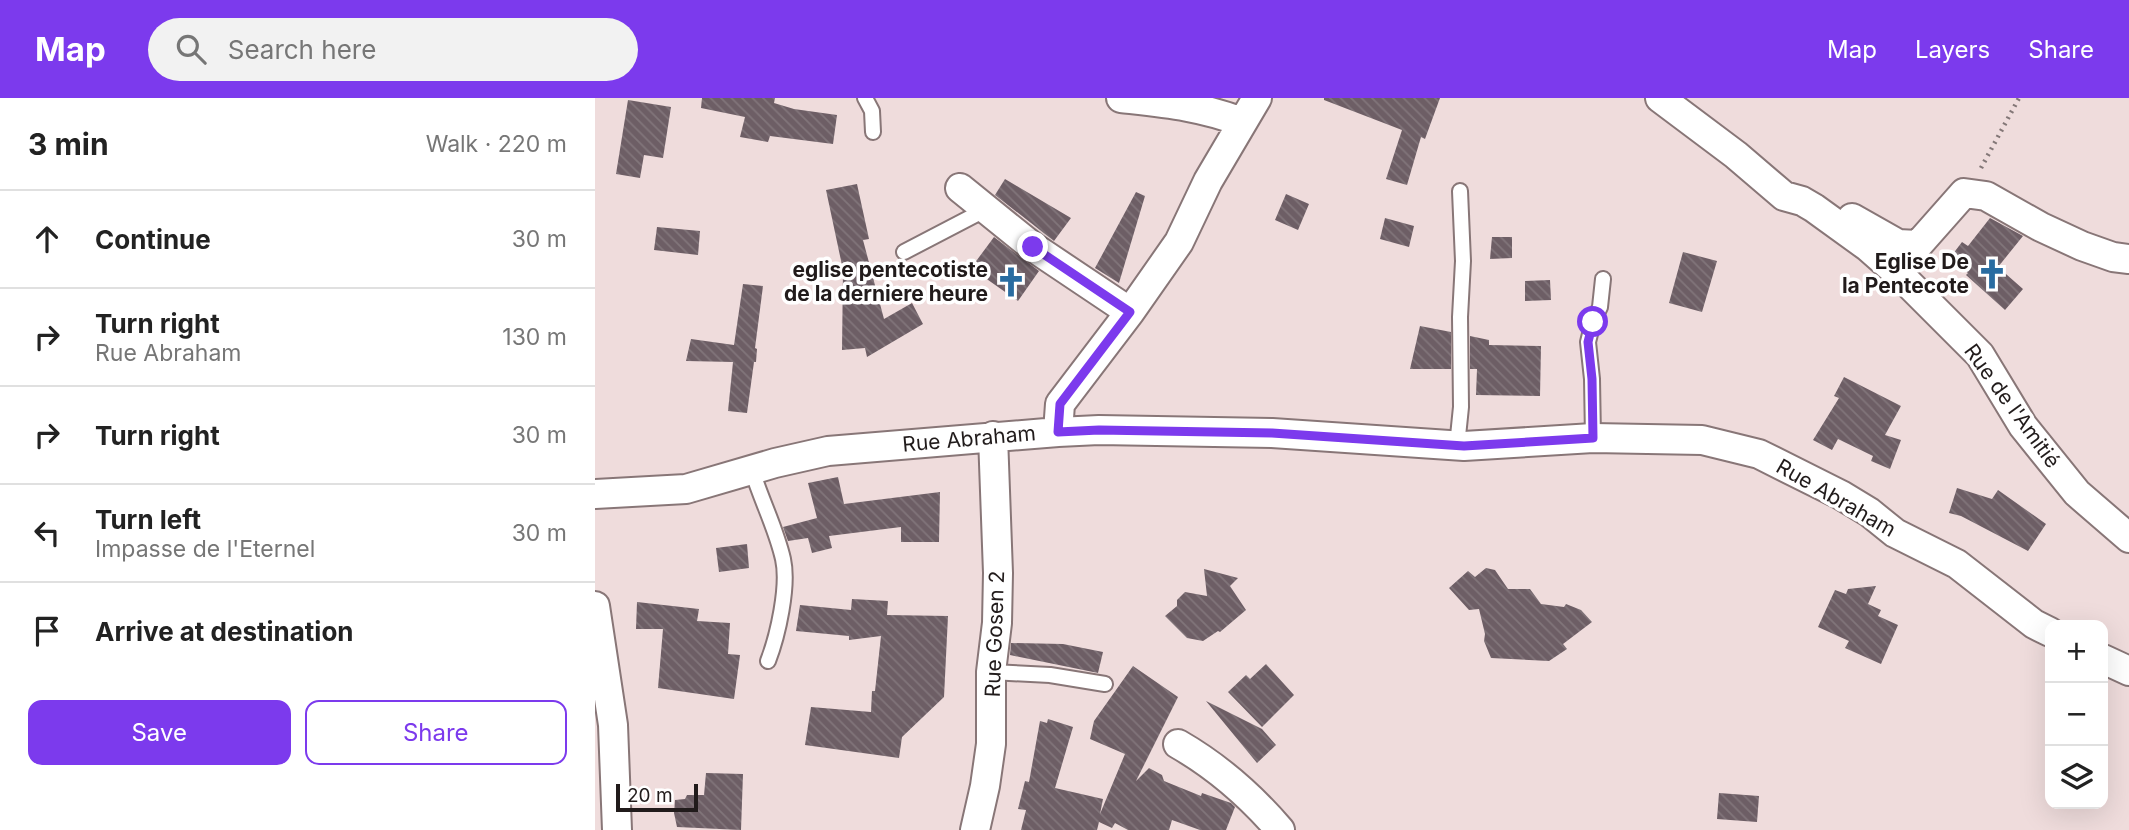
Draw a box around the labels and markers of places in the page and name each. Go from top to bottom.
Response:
place label: Eglise De la Pentecote [1842,249,1969,298]
place label: eglise pentecotiste de la derniere heure [784,257,988,306]
church icon: Eglise De la Pentecote [1975,257,2009,291]
church icon: eglise pentecotiste de la derniere heure [994,265,1028,299]

